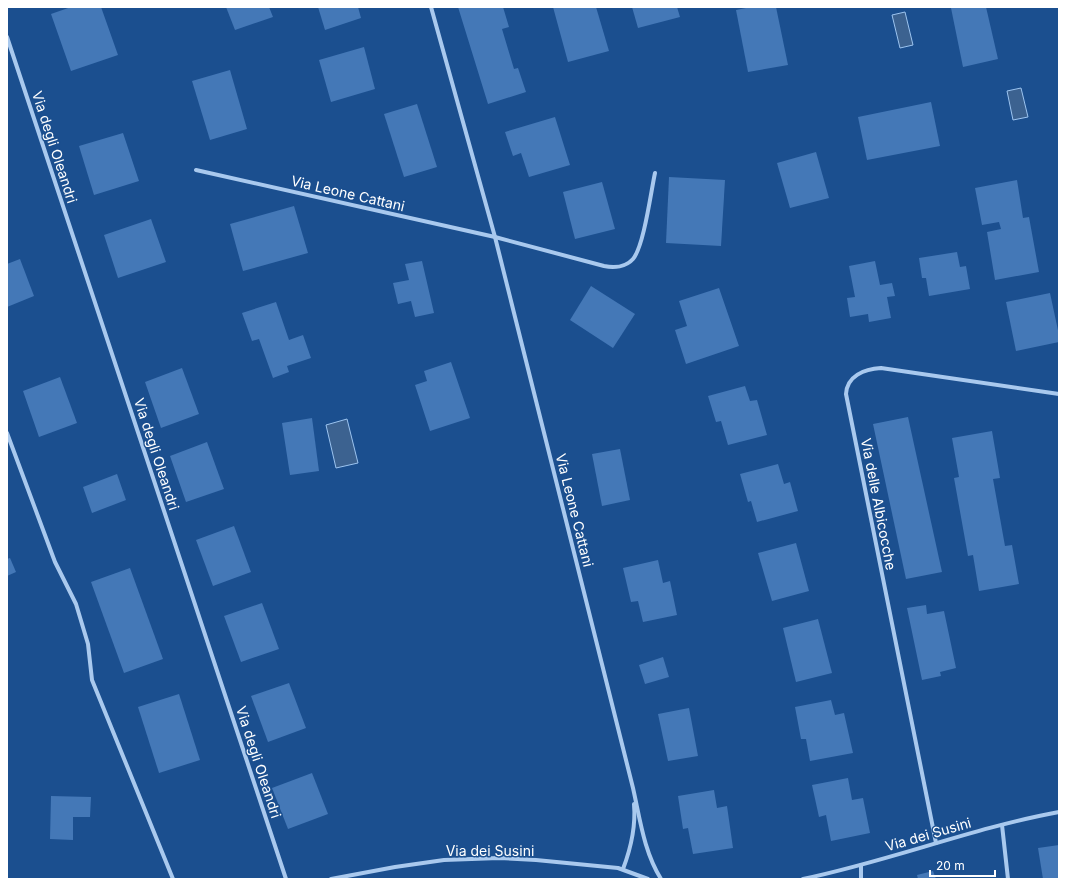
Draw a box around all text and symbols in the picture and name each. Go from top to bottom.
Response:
street label: Via degli Oleandri [29,89,81,205]
street label: Via Leone Cattani [289,172,407,214]
street label: Via degli Oleandri [131,396,183,512]
street label: Via delle Albicocche [858,436,900,572]
street label: Via Leone Cattani [553,452,597,568]
street label: Via degli Oleandri [233,704,285,820]
street label: Via dei Susini [883,814,973,854]
street label: Via dei Susini [446,842,534,859]
scale bar [930,852,995,878]
text: 20 m [936,858,965,873]

